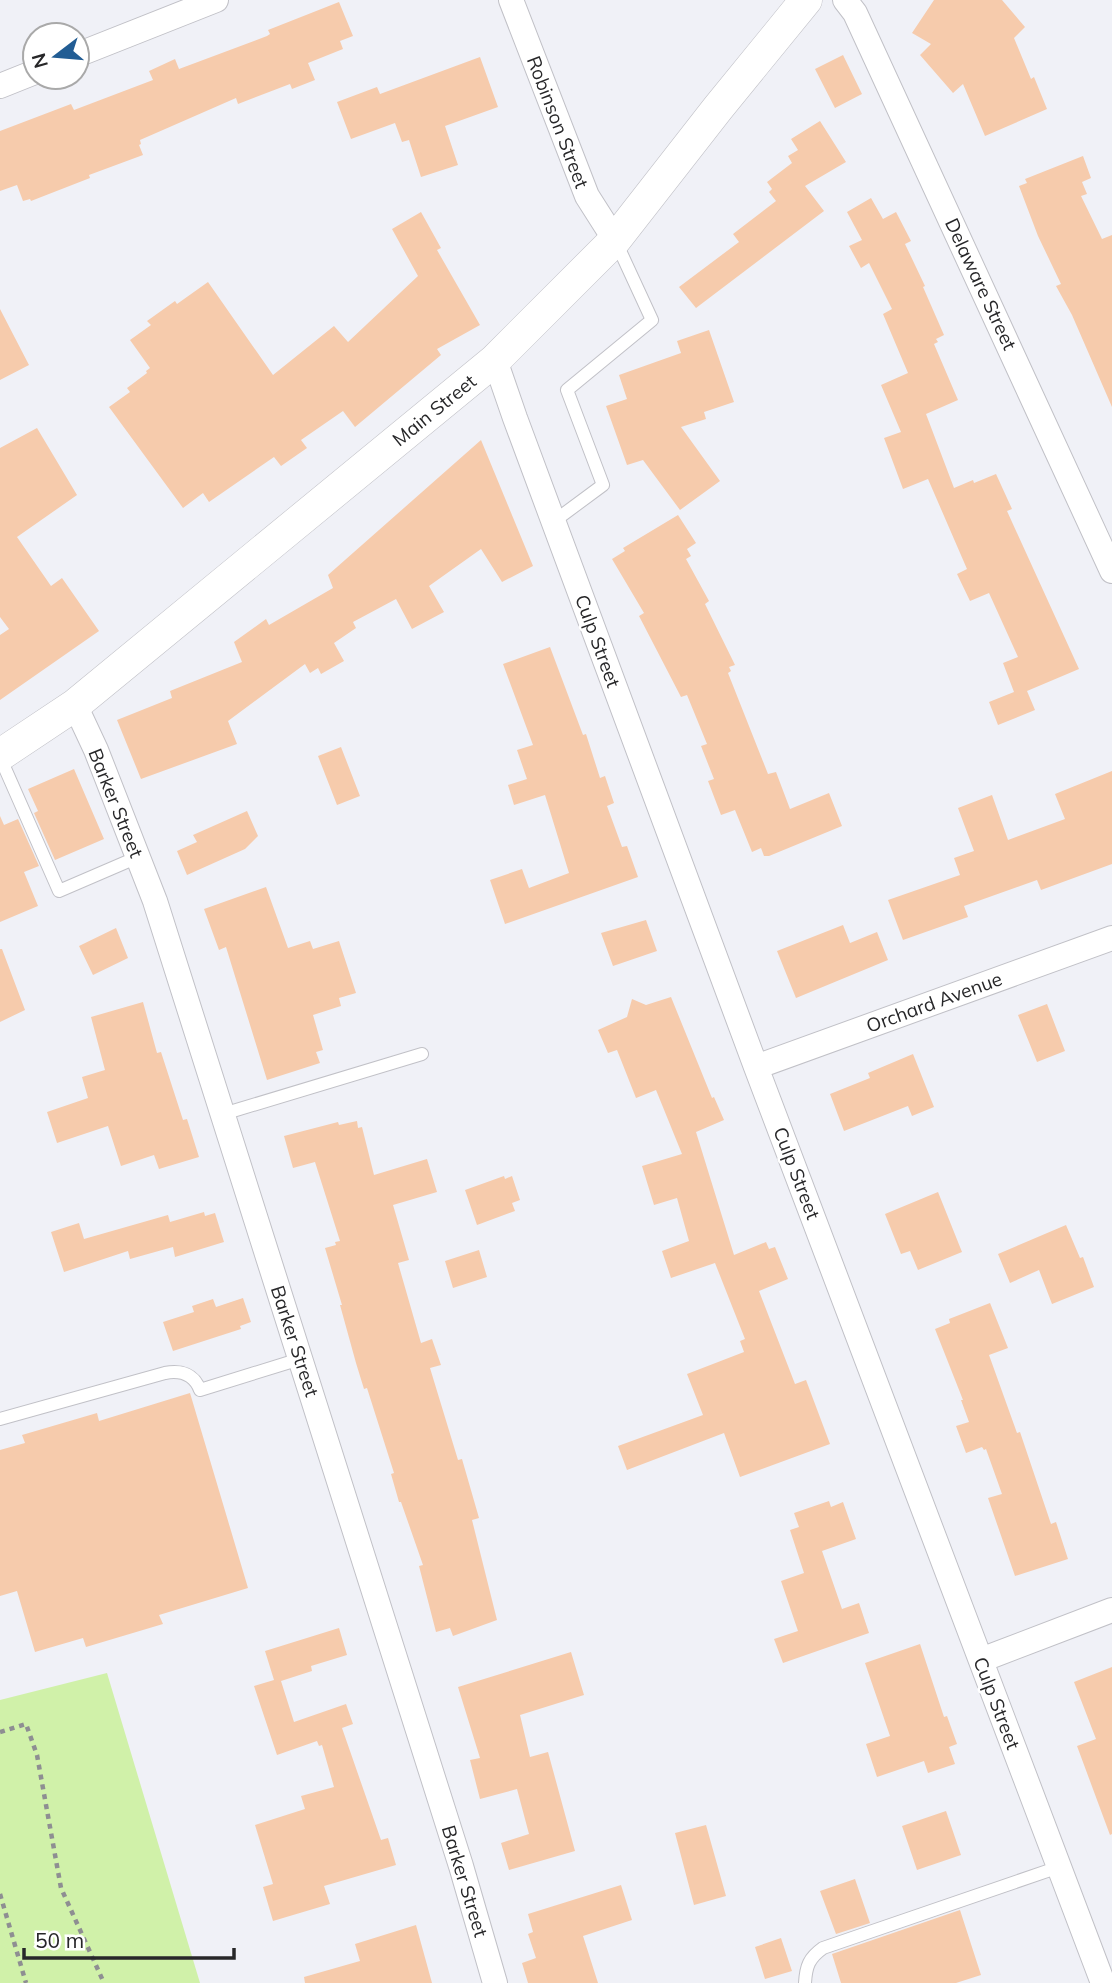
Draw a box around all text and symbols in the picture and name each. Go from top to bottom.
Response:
north arrow [21,21,91,91]
text: N [26,50,53,71]
street label: Robinson Street [522,52,594,192]
street label: Delaware Street [940,214,1022,354]
street label: Main Street [387,369,481,451]
street label: Culp Street [570,591,626,691]
street label: Barker Street [83,745,149,861]
street label: Orchard Avenue [863,966,1005,1038]
street label: Culp Street [768,1123,826,1223]
street label: Barker Street [266,1282,324,1400]
street label: Culp Street [968,1653,1026,1753]
street label: Barker Street [437,1822,493,1940]
scale bar [24,1916,234,1960]
text: 50 m [35,1927,84,1953]

